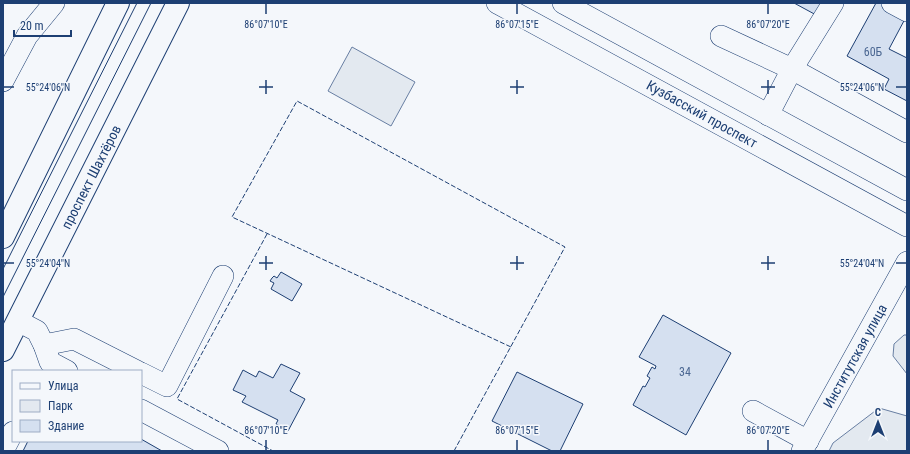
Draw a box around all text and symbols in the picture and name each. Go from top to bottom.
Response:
scale bar [14,12,71,38]
text: 20 m [20,19,44,33]
text: 86°07'10"E [244,19,288,30]
text: 86°07'15"E [495,19,539,30]
text: 86°07'20"E [746,19,790,30]
house number: 60Б [864,45,883,59]
street label: Кузбасский проспект [644,77,760,151]
text: 55°24'06"N [26,82,70,93]
text: 55°24'06"N [840,82,884,93]
street label: проспект Шахтёров [58,122,124,232]
text: 55°24'04"N [26,258,70,269]
text: 55°24'04"N [840,258,884,269]
street label: Институтская улица [820,301,890,411]
house number: 34 [679,365,691,379]
legend [12,370,142,442]
text: Улица [48,379,79,393]
text: Парк [48,399,73,413]
north arrow [858,402,898,442]
text: С [875,406,881,419]
text: Здание [48,419,85,433]
text: 86°07'10"E [244,425,288,436]
text: 86°07'15"E [495,425,539,436]
text: 86°07'20"E [746,425,790,436]

